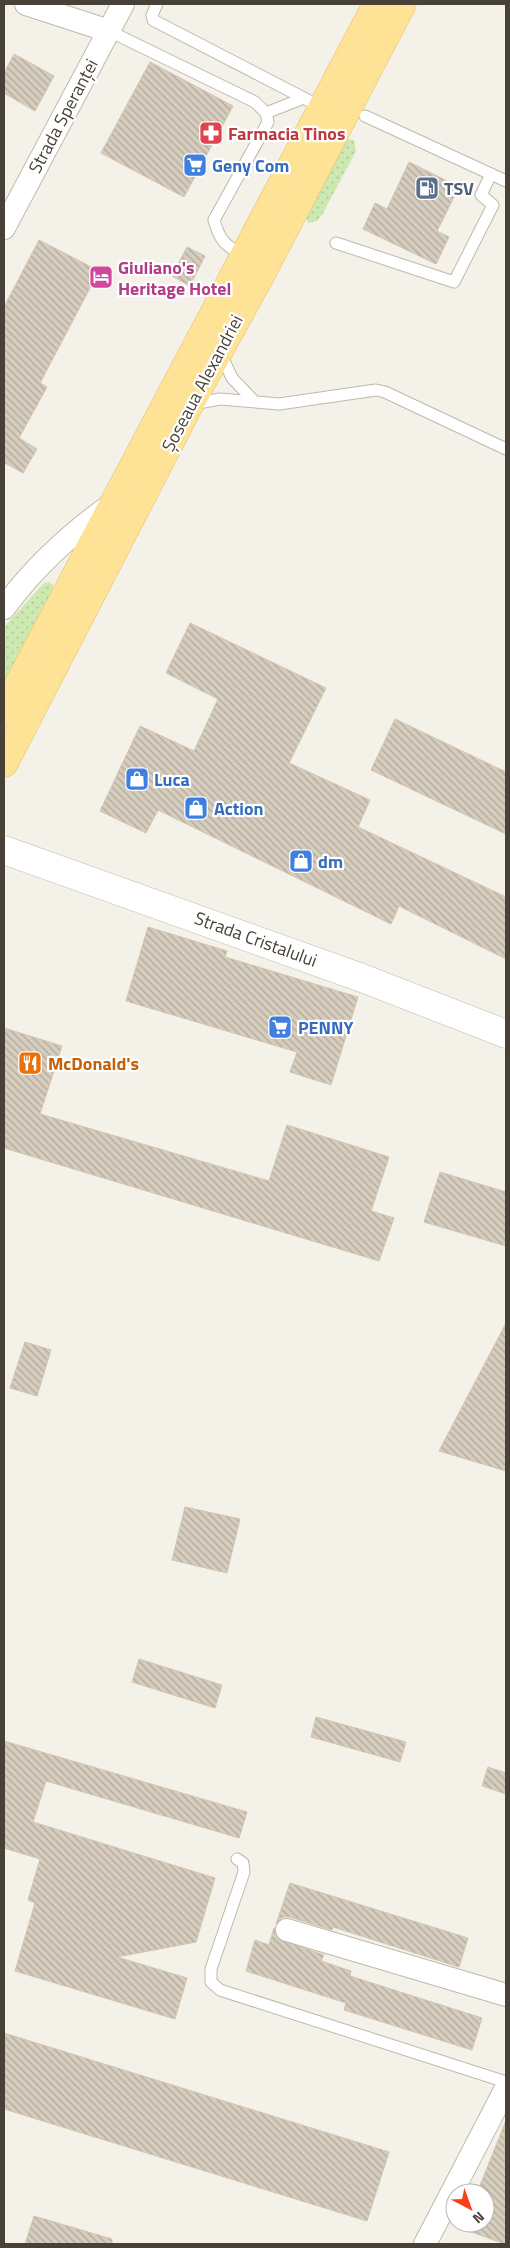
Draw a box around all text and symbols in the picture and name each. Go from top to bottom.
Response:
street label: Strada Speranței [21,54,105,178]
pharmacy icon: Farmacia Tinos [198,120,224,146]
place label: Farmacia Tinos [228,120,345,147]
supermarket icon: Geny Com [182,152,208,178]
place label: Geny Com [212,152,289,179]
fuel station icon: TSV [414,175,440,201]
place label: TSV [444,175,474,202]
place label: Giuliano's Heritage Hotel [118,254,231,302]
hotel icon: Giuliano's Heritage Hotel [88,264,114,290]
street label: Șoseaua Alexandriei [154,310,250,456]
shop icon: Luca [124,766,150,792]
place label: Luca [154,766,190,793]
shop icon: Action [183,795,209,821]
place label: Action [214,795,264,822]
shop icon: dm [288,848,314,874]
place label: dm [318,848,343,875]
street label: Strada Cristalului [191,904,321,974]
supermarket icon: PENNY [267,1014,293,1040]
place label: PENNY [298,1014,355,1041]
restaurant icon: McDonald's [17,1050,43,1076]
place label: McDonald's [48,1050,139,1077]
north arrow [445,2183,495,2233]
text: N [468,2207,489,2229]

